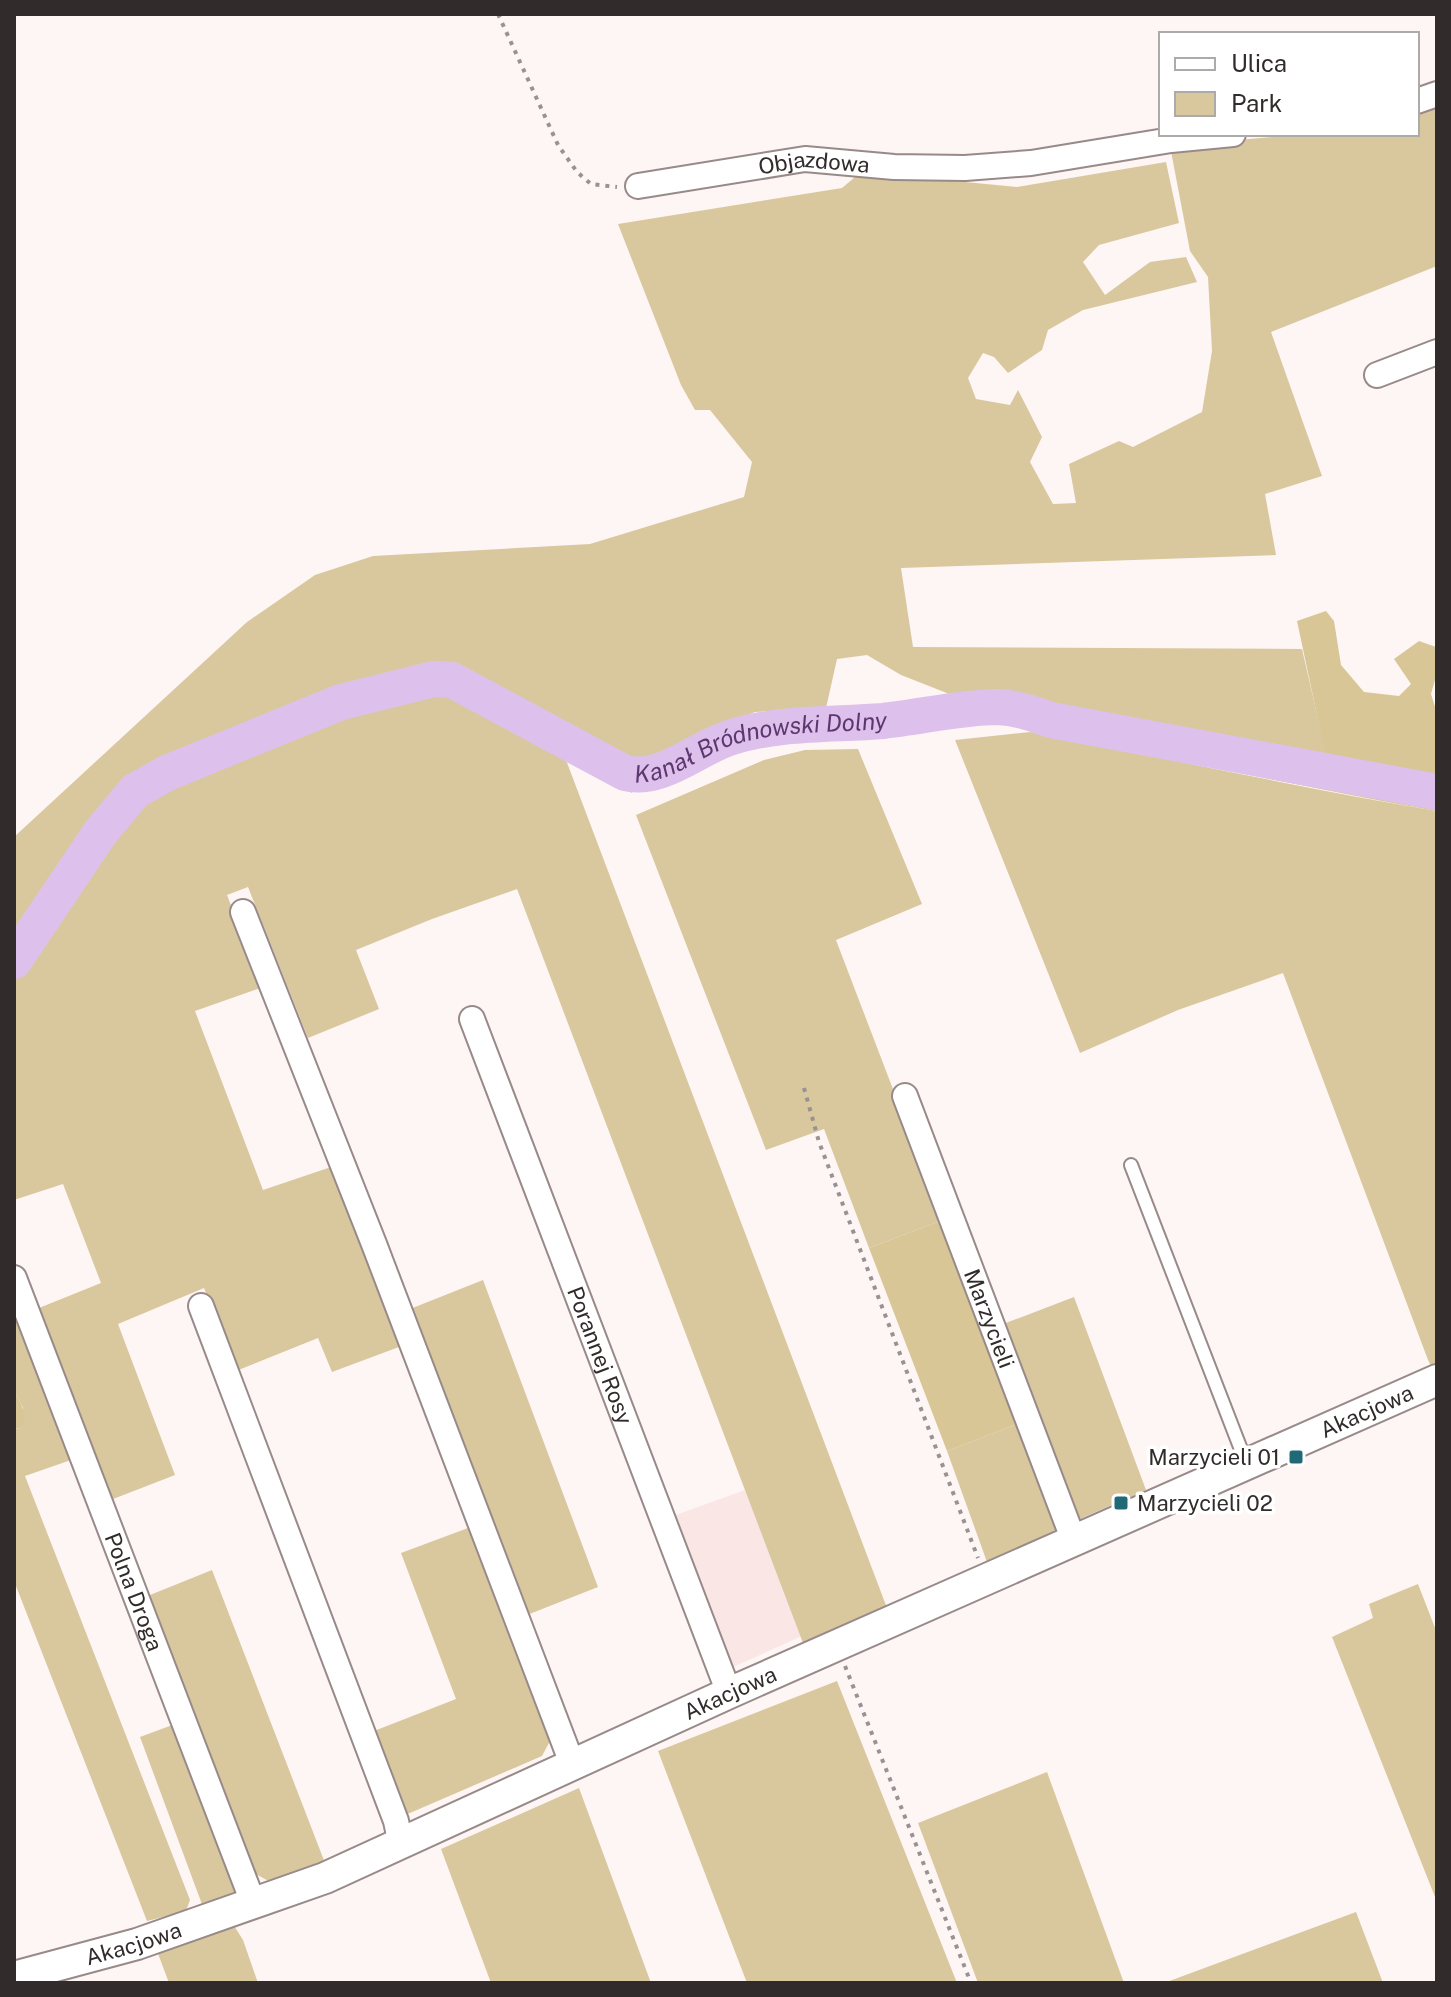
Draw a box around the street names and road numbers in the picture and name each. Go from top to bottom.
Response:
street label: Objazdowa [756,146,871,179]
street label: Marzycieli [959,1265,1020,1372]
street label: Porannej Rosy [562,1283,638,1428]
street label: Akacjowa [1316,1379,1417,1443]
street label: Polna Droga [100,1529,169,1655]
street label: Akacjowa [680,1661,780,1725]
street label: Akacjowa [83,1916,185,1970]

